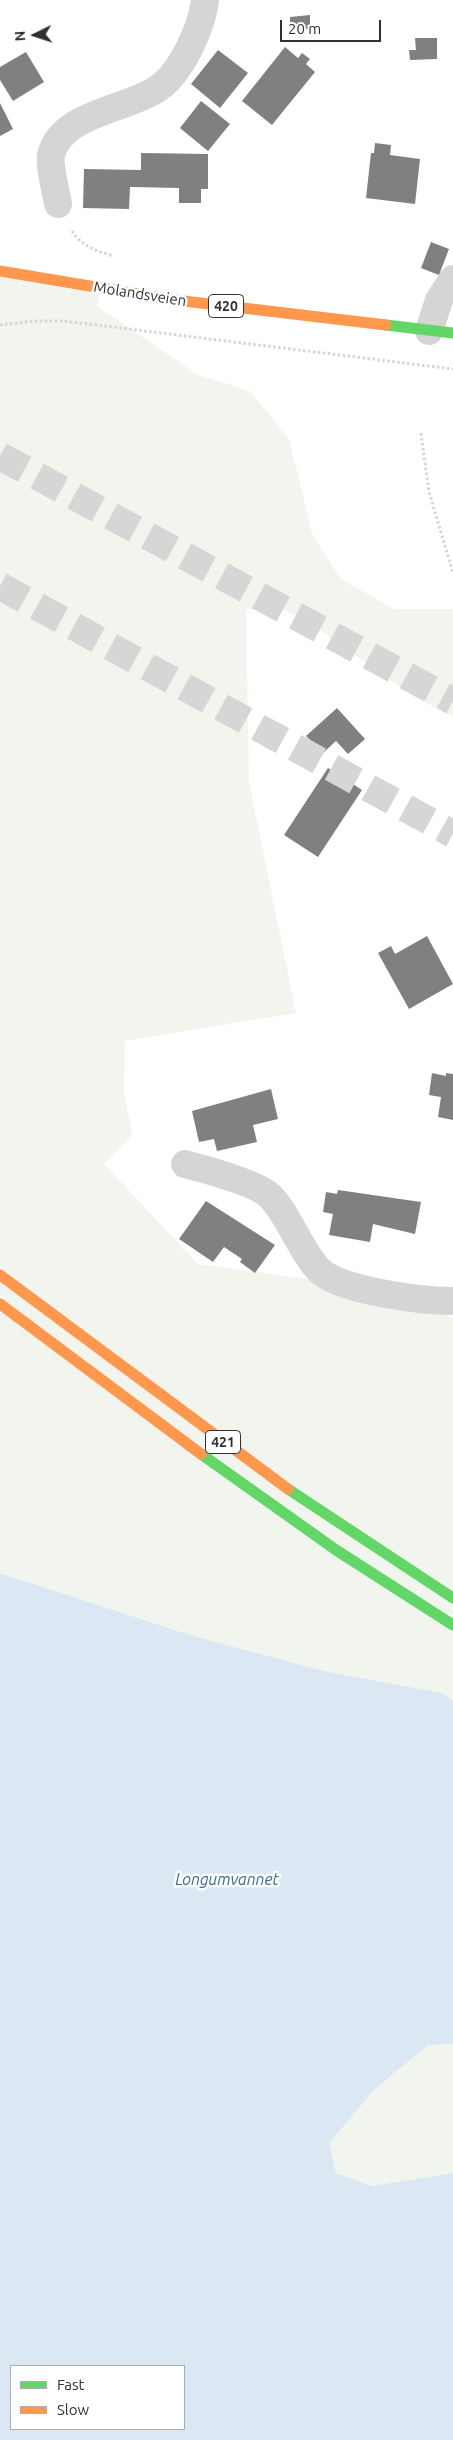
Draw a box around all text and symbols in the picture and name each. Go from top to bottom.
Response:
north arrow [10,10,60,60]
scale bar [283,10,384,42]
text: 20 m [288,20,321,37]
text: N [12,30,28,42]
street label: Molandsveien [92,278,188,310]
road number: 420 [208,294,244,318]
road number: 421 [206,1430,240,1454]
water label: Longumvannet [175,1870,279,1890]
legend [10,2365,185,2430]
text: Fast [57,2376,84,2393]
text: Slow [57,2401,89,2418]

